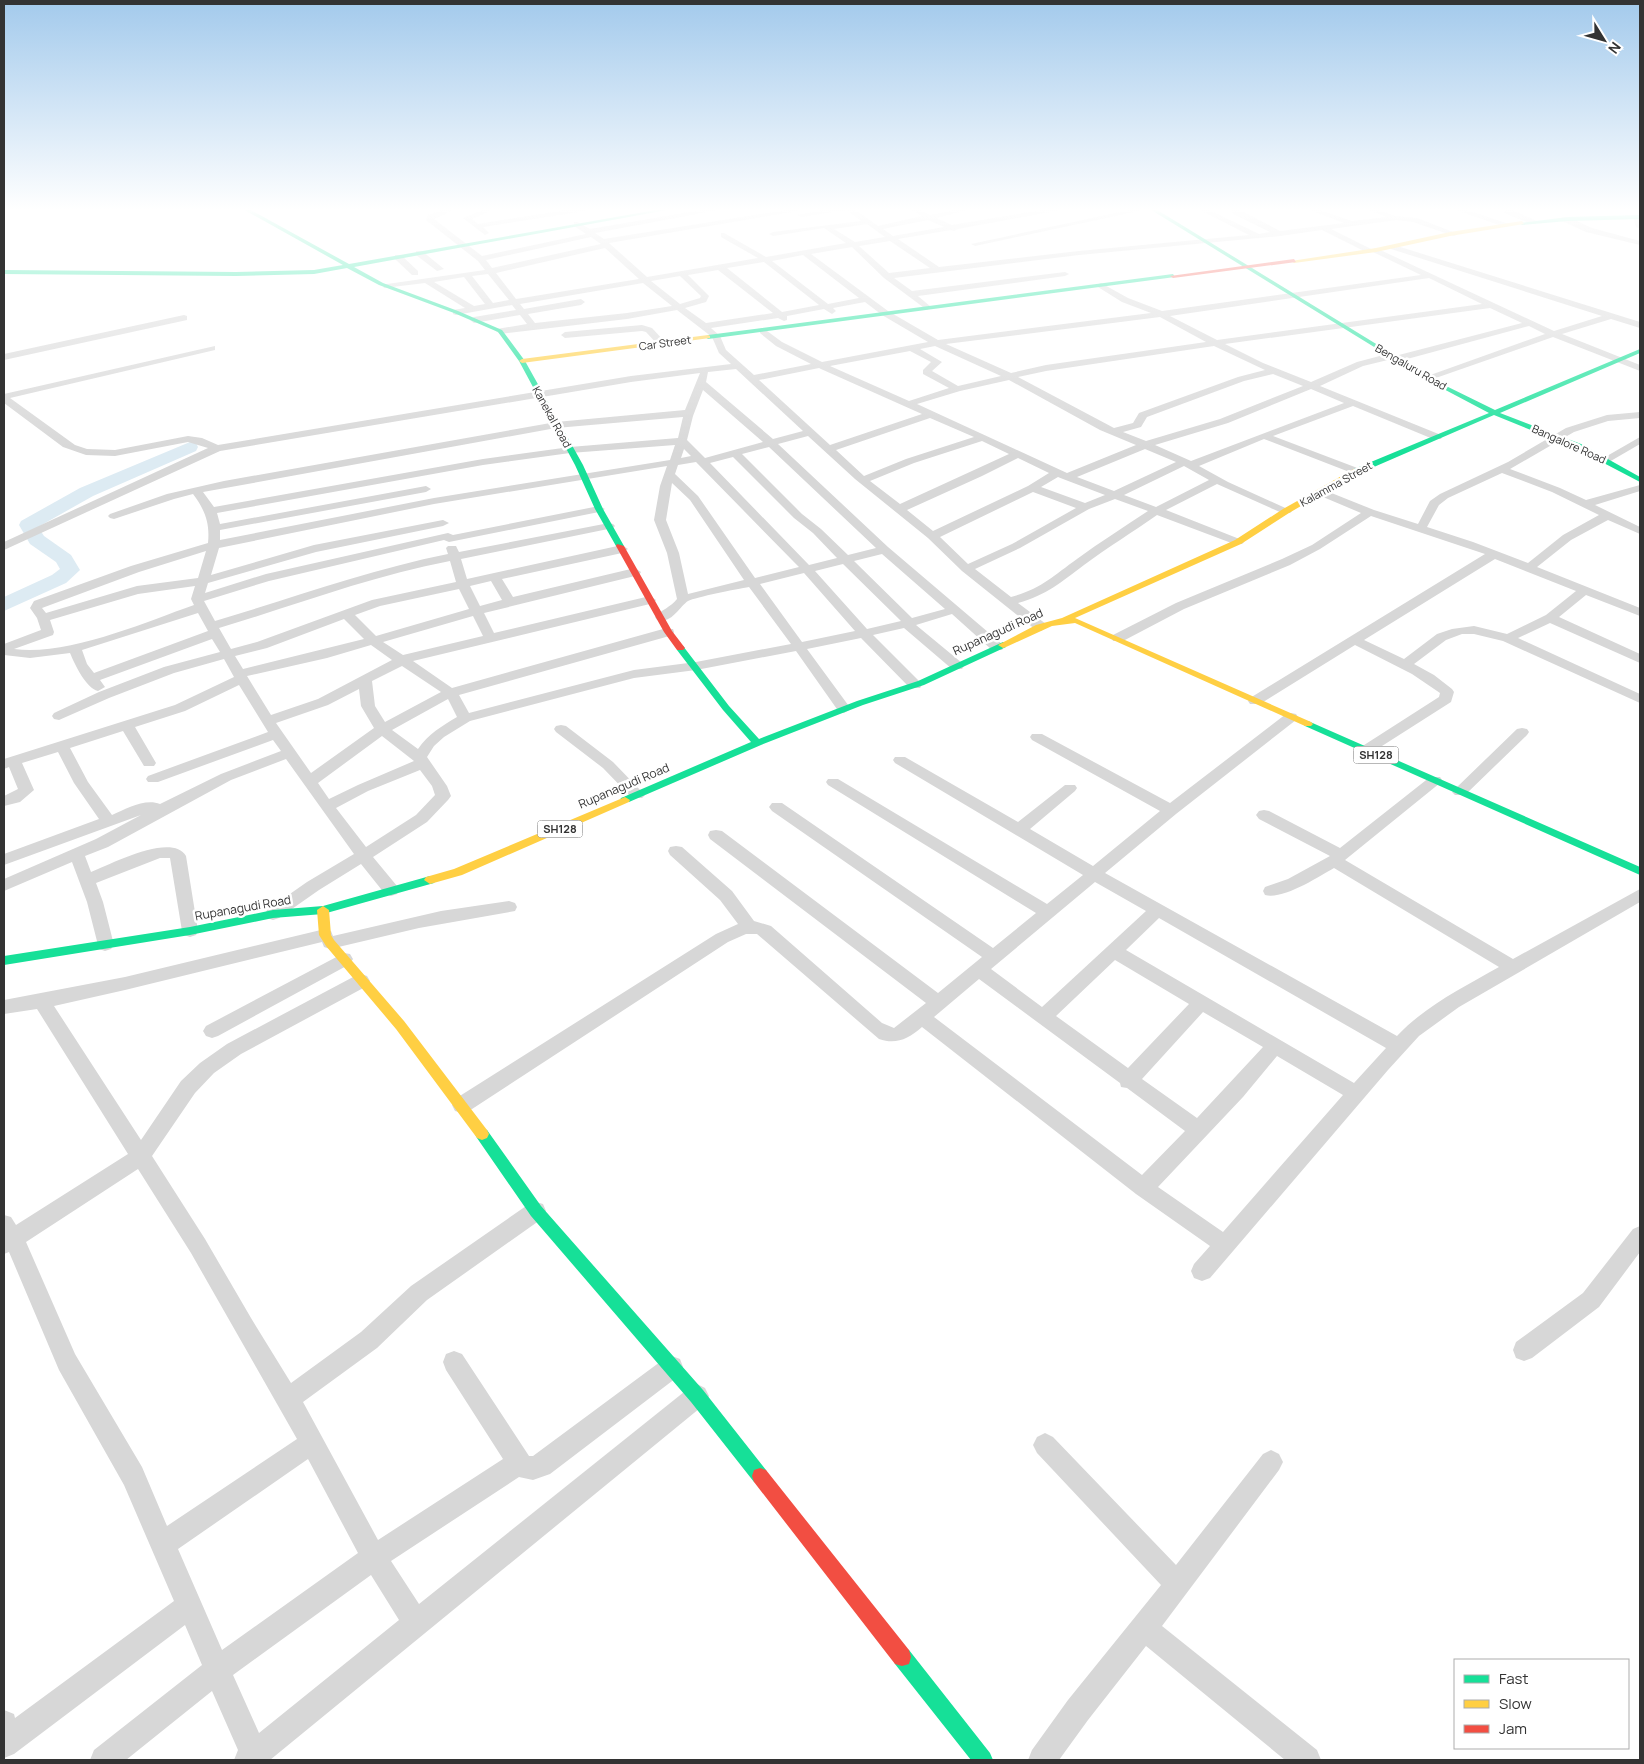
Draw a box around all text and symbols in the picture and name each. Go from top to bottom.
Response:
north arrow [1579,15,1629,65]
text: N [1604,38,1625,58]
street label: Car Street [638,331,692,354]
street label: Bengaluru Road [1373,340,1450,393]
street label: Kanekal Road [529,383,575,450]
street label: Bangalore Road [1530,420,1609,467]
street label: Kalamma Street [1297,457,1375,510]
street label: Rupanagudi Road [950,604,1046,659]
road number: SH128 [1354,746,1398,764]
street label: Rupanagudi Road [576,759,672,812]
road number: SH128 [538,821,582,838]
street label: Rupanagudi Road [194,891,292,924]
legend [1454,1659,1629,1749]
text: Fast [1499,1668,1528,1689]
text: Slow [1499,1693,1532,1714]
text: Jam [1499,1718,1527,1739]

